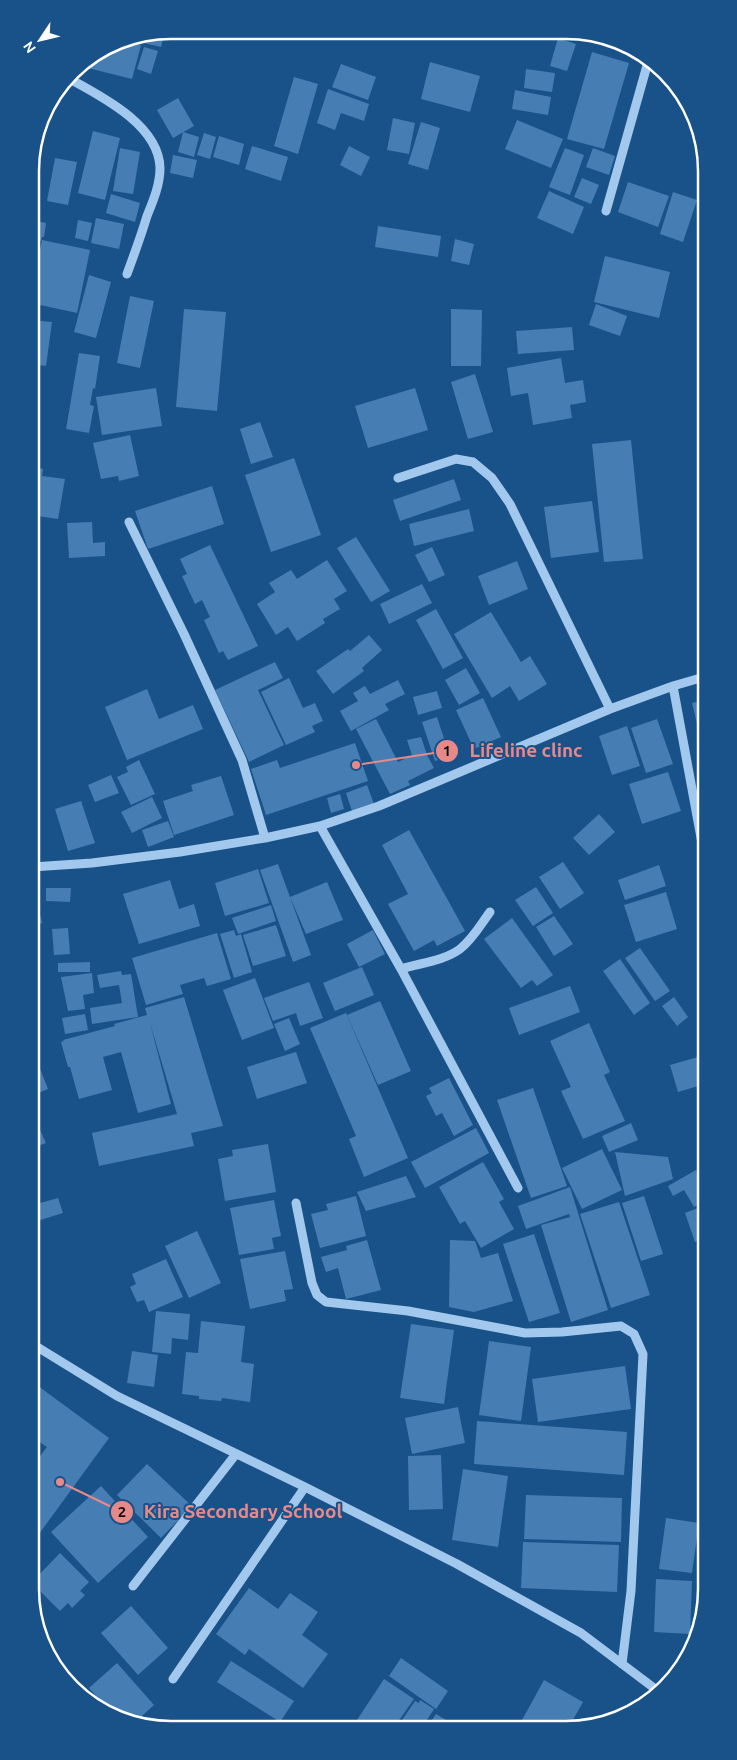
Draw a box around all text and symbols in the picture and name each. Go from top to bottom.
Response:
north arrow [15,15,65,65]
text: N [20,39,39,56]
callout: Lifeline clinc [435,734,593,768]
text: Lifeline clinc [470,739,582,761]
text: 1 [443,742,451,759]
callout: Kira Secondary School [109,1495,353,1529]
text: Kira Secondary School [144,1500,342,1522]
text: 2 [118,1503,126,1520]

